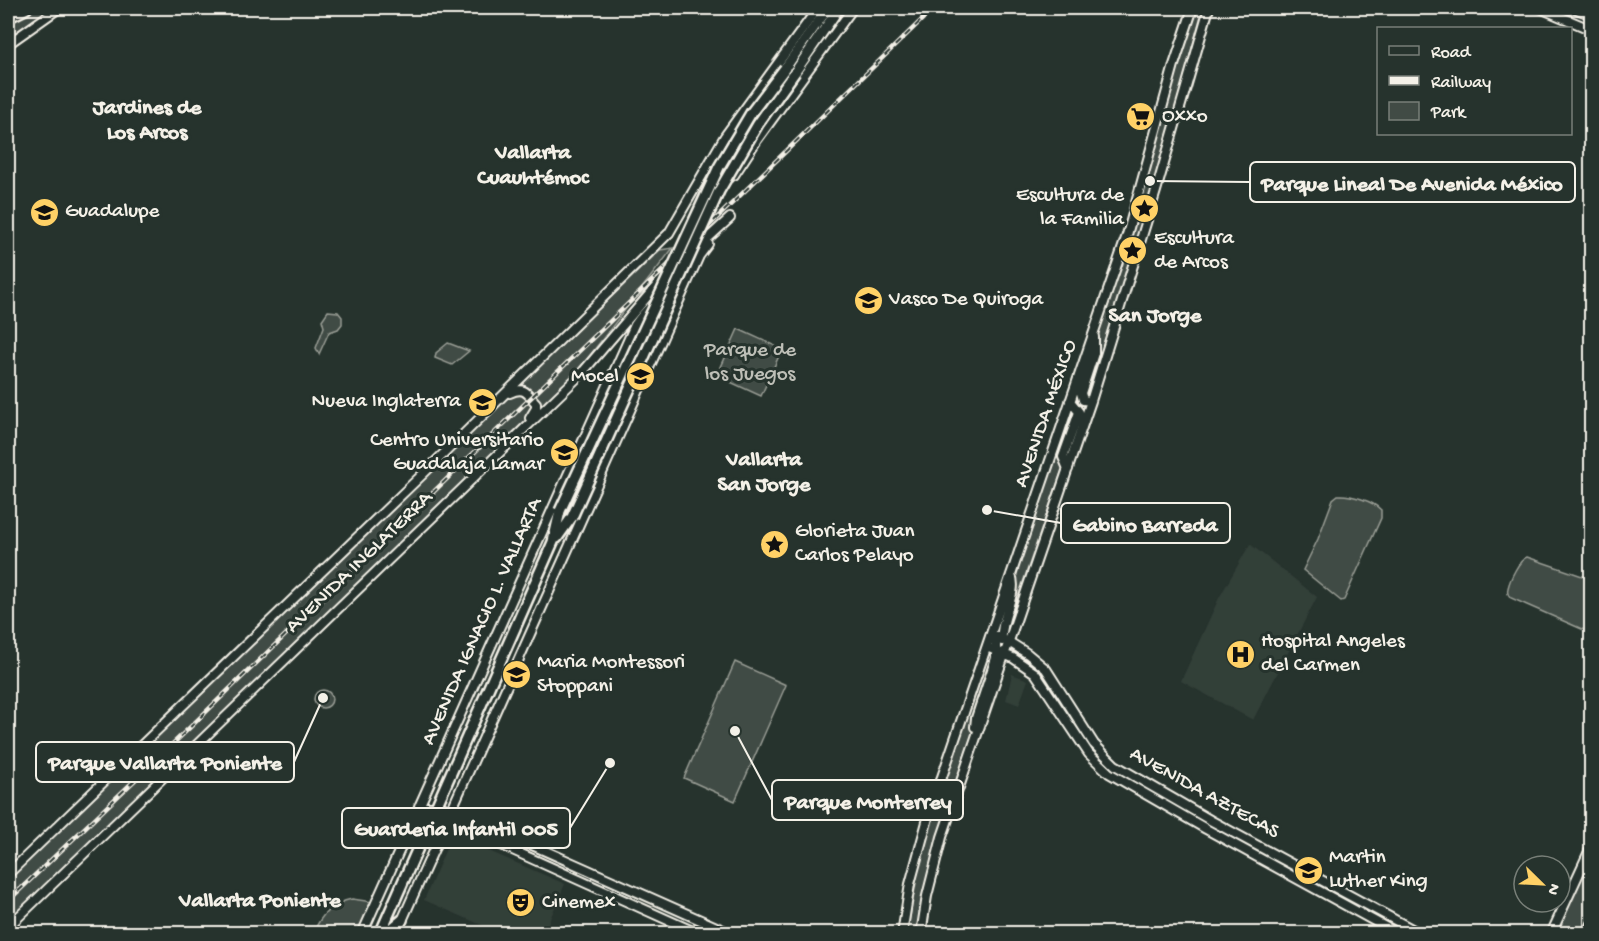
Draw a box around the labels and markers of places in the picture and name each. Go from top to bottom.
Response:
supermarket icon: Oxxo [1125,101,1157,133]
place label: Oxxo [1162,105,1208,130]
callout: Parque Lineal De Avenida México [1250,162,1575,202]
place label: Escultura de la Familia [1016,184,1125,233]
place icon: Escultura de la Familia [1129,192,1161,224]
school or university icon: Guadalupe [28,196,60,228]
place label: Guadalupe [65,200,161,225]
place label: Escultura de Arcos [1154,227,1235,276]
place icon: Escultura de Arcos [1117,235,1149,267]
school or university icon: Vasco De Quiroga [852,284,884,316]
place label: Vasco De Quiroga [888,288,1044,313]
school or university icon: Mocel [624,361,656,393]
place label: Mocel [571,365,619,390]
school or university icon: Nueva Inglaterra [466,386,498,418]
place label: Nueva Inglaterra [312,390,462,415]
place label: Centro Universitario Guadalaja Lamar [370,429,546,478]
school or university icon: Centro Universitario Guadalaja Lamar [549,437,581,469]
callout: Gabino Barreda [1061,503,1230,543]
place label: Glorieta Juan Carlos Pelayo [795,520,914,569]
place icon: Glorieta Juan Carlos Pelayo [758,528,790,560]
place label: Hospital Angeles del Carmen [1261,630,1406,679]
hospital icon: Hospital Angeles del Carmen [1224,638,1256,670]
place label: Maria Montessori Stoppani [537,651,685,700]
school or university icon: Maria Montessori Stoppani [500,659,532,691]
callout: Parque Vallarta Poniente [36,742,294,782]
callout: Parque Monterrey [772,780,963,820]
callout: Guarderia Infantil 005 [342,808,570,848]
place label: Martin Luther King [1329,846,1428,895]
school or university icon: Martin Luther King [1292,854,1324,886]
theatre icon: Cinemex [505,887,537,919]
place label: Cinemex [542,891,616,916]

